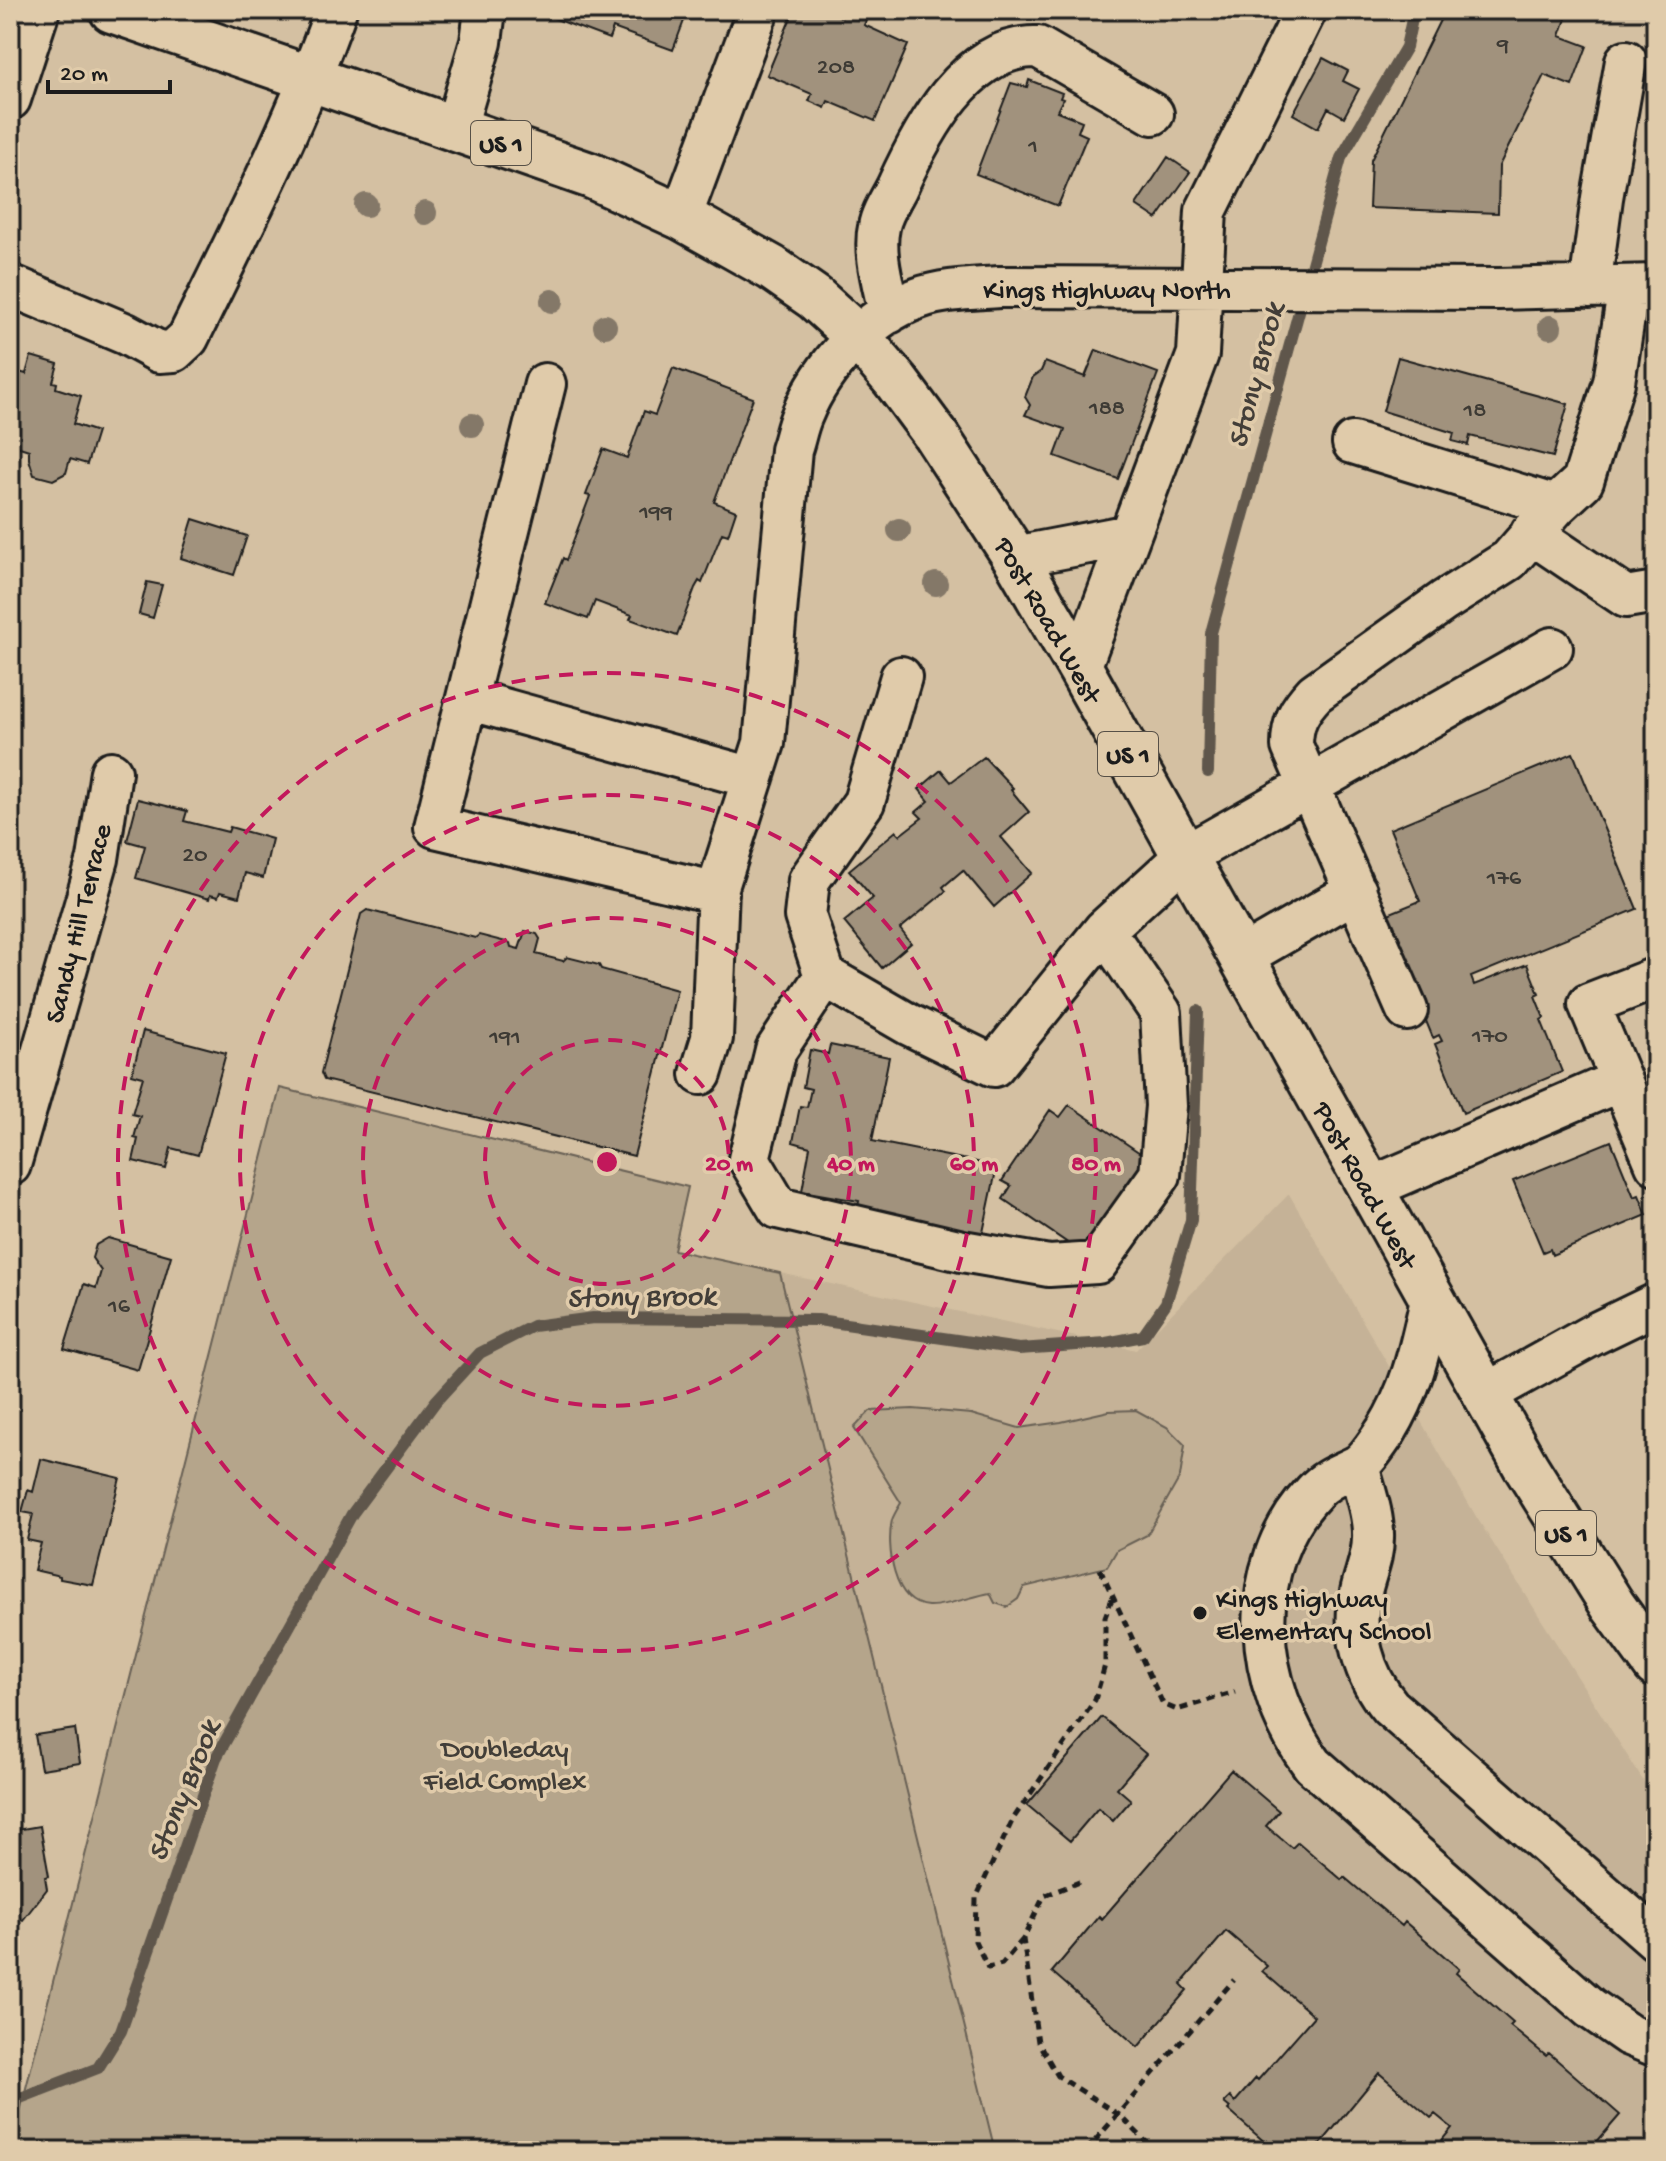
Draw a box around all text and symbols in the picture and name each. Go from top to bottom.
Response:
house number: 9 [1496,32,1509,61]
scale bar [48,44,170,94]
house number: 208 [817,54,855,83]
text: 20 m [60,61,108,90]
road number: US 1 [471,121,531,165]
house number: 1 [1027,133,1038,162]
street label: Kings Highway North [983,276,1231,309]
water label: Stony Brook [1222,297,1295,452]
house number: 188 [1088,395,1125,424]
house number: 18 [1463,397,1486,426]
house number: 199 [638,499,673,528]
street label: Post Road West [985,532,1108,712]
road number: US 1 [1098,732,1158,776]
street label: Sandy Hill Terrace [40,820,121,1027]
house number: 20 [182,842,208,871]
house number: 176 [1486,865,1522,894]
house number: 170 [1471,1023,1508,1052]
house number: 191 [488,1024,521,1053]
street label: Post Road West [1303,1096,1424,1278]
centre of rings [593,1148,621,1176]
text: 20 m [705,1151,753,1180]
text: 40 m [826,1151,875,1180]
text: 60 m [950,1151,998,1180]
text: 80 m [1071,1151,1121,1180]
water label: Stony Brook [567,1281,718,1318]
house number: 16 [107,1293,131,1322]
road number: US 1 [1536,1511,1596,1555]
place label: Kings Highway Elementary School [1216,1585,1432,1650]
marker: Kings Highway Elementary School [1191,1604,1209,1622]
water label: Stony Brook [142,1714,231,1867]
park label: Doubleday Field Complex [423,1735,587,1800]

